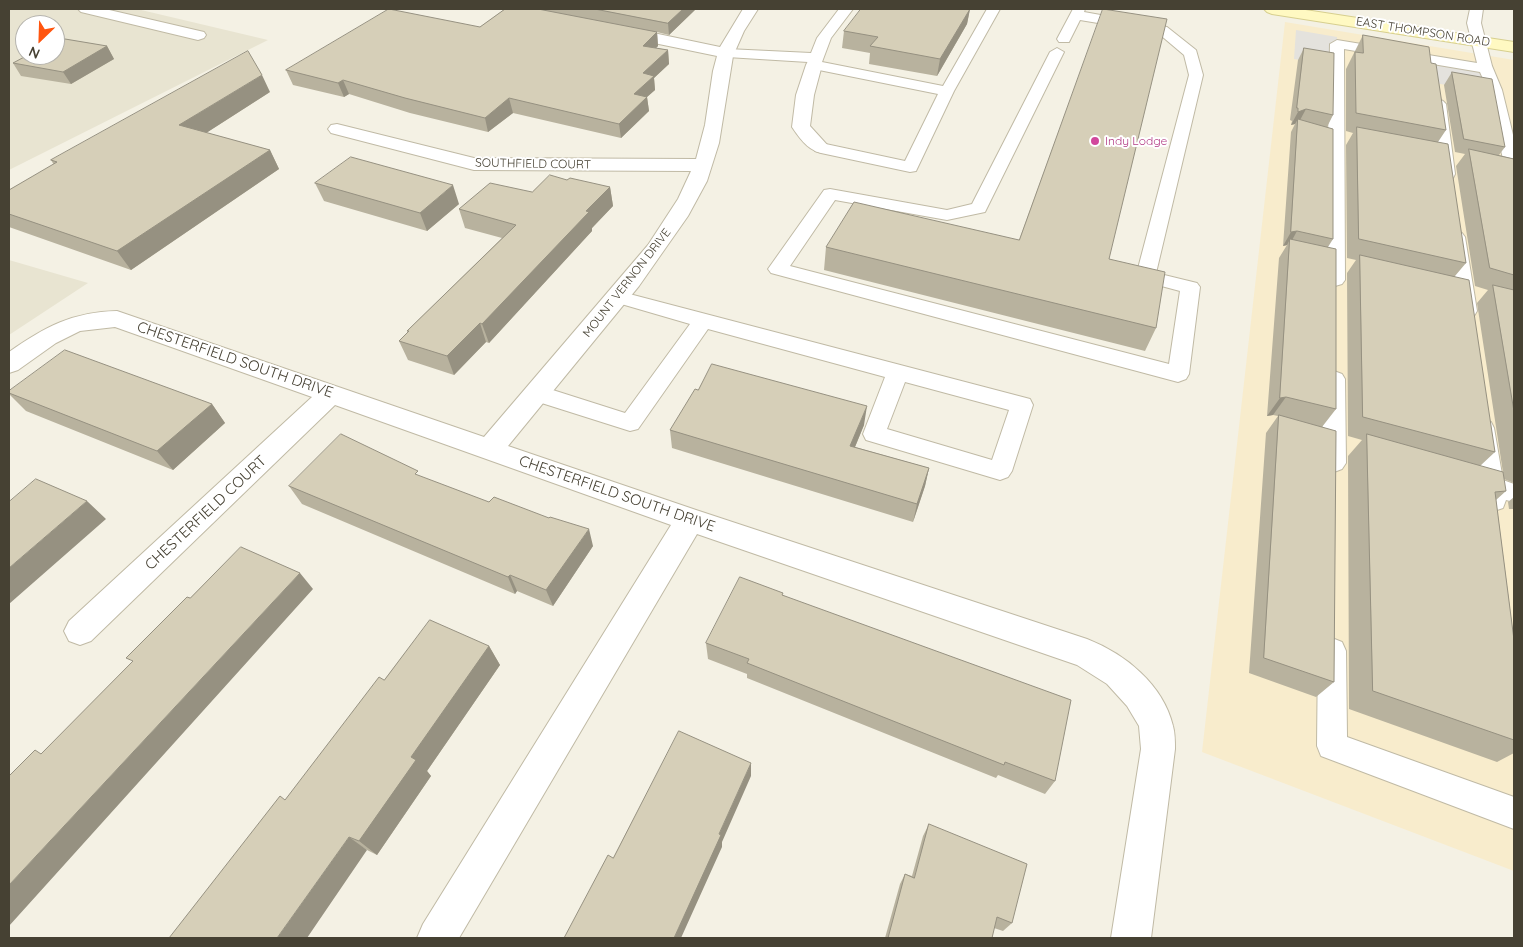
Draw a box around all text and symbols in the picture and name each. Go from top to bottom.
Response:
street label: EAST THOMPSON ROAD [1355,14,1491,50]
north arrow [15,15,65,65]
text: N [26,42,43,63]
place label: Indy Lodge [1105,134,1167,148]
marker: Indy Lodge [1089,135,1101,147]
street label: SOUTHFIELD COURT [475,156,591,172]
street label: MOUNT VERNON DRIVE [580,226,674,340]
street label: CHESTERFIELD SOUTH DRIVE [134,318,336,402]
street label: CHESTERFIELD COURT [141,452,271,574]
street label: CHESTERFIELD SOUTH DRIVE [516,452,718,536]

